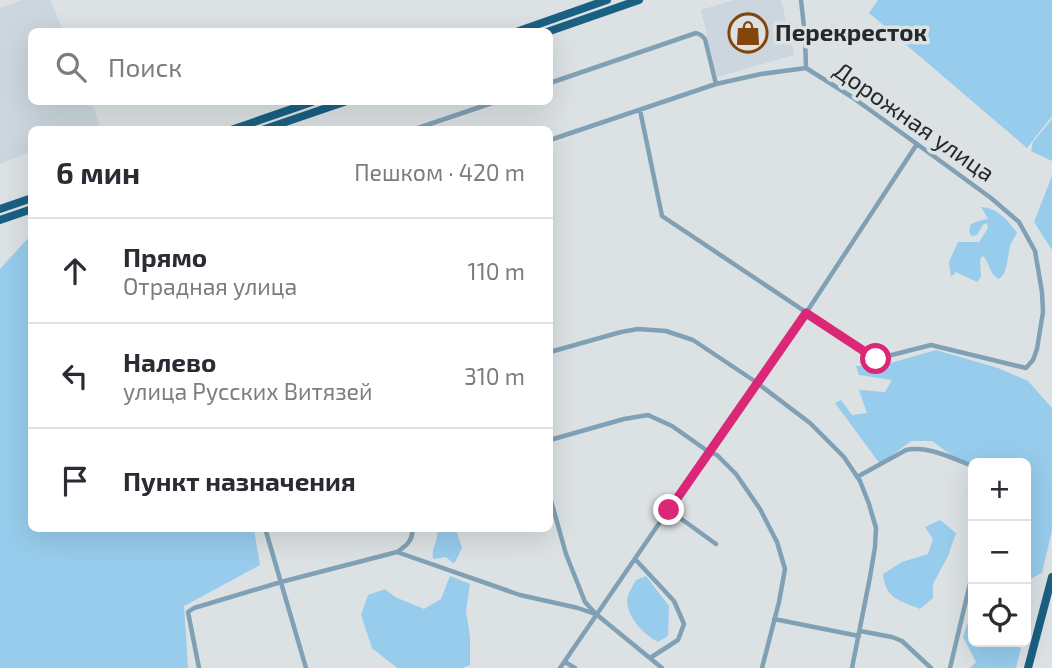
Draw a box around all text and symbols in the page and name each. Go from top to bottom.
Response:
shop icon: Перекресток [727,12,769,54]
place label: Перекресток [775,17,928,46]
search box [28,28,553,105]
icon: search [52,48,90,86]
text: Поиск [108,51,182,82]
street label: Дорожная улица [828,55,1001,188]
text: 6 мин [56,154,140,190]
text: Пешком · 420 m [354,158,525,186]
text: Прямо [123,241,207,272]
icon: ahead [56,252,94,290]
text: 110 m [468,257,525,285]
text: Отрадная улица [123,272,297,300]
route start [860,343,891,374]
text: Налево [123,346,216,377]
icon: left [56,357,94,395]
text: 310 m [464,362,525,390]
text: улица Русских Витязей [123,377,372,405]
map controls [968,458,1031,647]
button: + [968,458,1031,521]
icon: arrive [56,462,94,500]
text: Пункт назначения [123,465,356,496]
route end [653,494,684,525]
button: − [968,521,1031,584]
button: locate [968,584,1031,647]

